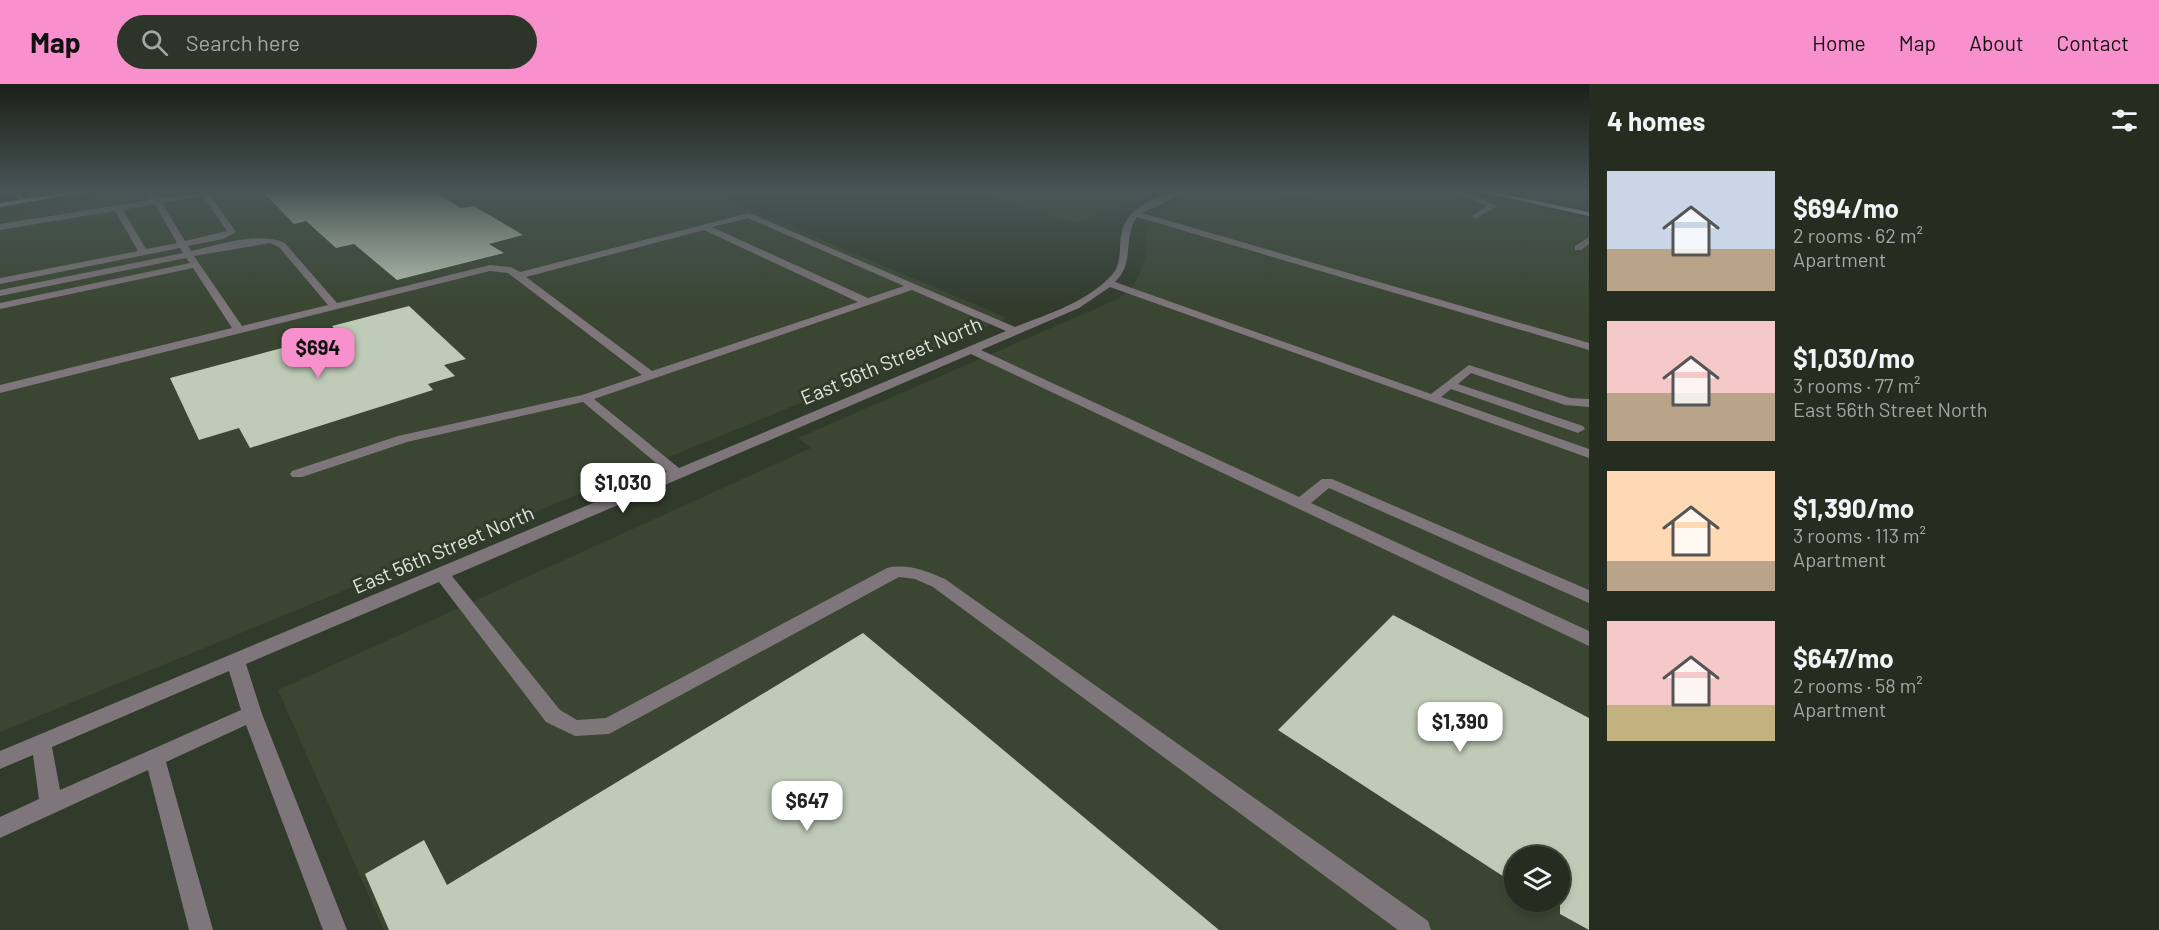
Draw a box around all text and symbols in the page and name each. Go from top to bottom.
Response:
search box [117,15,537,69]
text: Map [30,25,81,59]
icon: search [138,26,171,59]
text: Search here [186,29,300,55]
text: Home [1812,30,1866,55]
text: Map [1899,30,1936,55]
text: About [1969,30,2024,55]
text: Contact [2057,30,2129,55]
icon: filters [2108,104,2141,137]
text: 4 homes [1607,105,1705,136]
text: $694/mo [1793,192,1899,223]
icon: home [1655,195,1727,267]
text: 2 rooms · 62 m² [1793,223,1923,247]
text: Apartment [1793,247,1886,271]
street label: East 56th Street North [797,311,985,409]
pin: $694 [282,328,354,379]
text: $694 [296,335,340,359]
text: $1,030/mo [1793,342,1915,373]
icon: home [1655,345,1727,417]
text: 3 rooms · 77 m² [1793,373,1921,397]
text: East 56th Street North [1793,397,1987,421]
pin: $1,030 [574,463,672,514]
text: $1,030 [595,470,651,494]
text: $1,390/mo [1793,492,1914,523]
icon: home [1655,495,1727,567]
street label: East 56th Street North [349,500,537,598]
text: 3 rooms · 113 m² [1793,523,1926,547]
text: Apartment [1793,547,1886,571]
text: $647/mo [1793,642,1894,673]
icon: home [1655,645,1727,717]
text: 2 rooms · 58 m² [1793,673,1923,697]
text: Apartment [1793,697,1886,721]
pin: $1,390 [1411,702,1509,753]
text: $1,390 [1432,709,1488,733]
pin: $647 [771,781,843,832]
text: $647 [786,788,828,812]
map controls [1504,846,1570,912]
button: layers [1504,846,1570,912]

